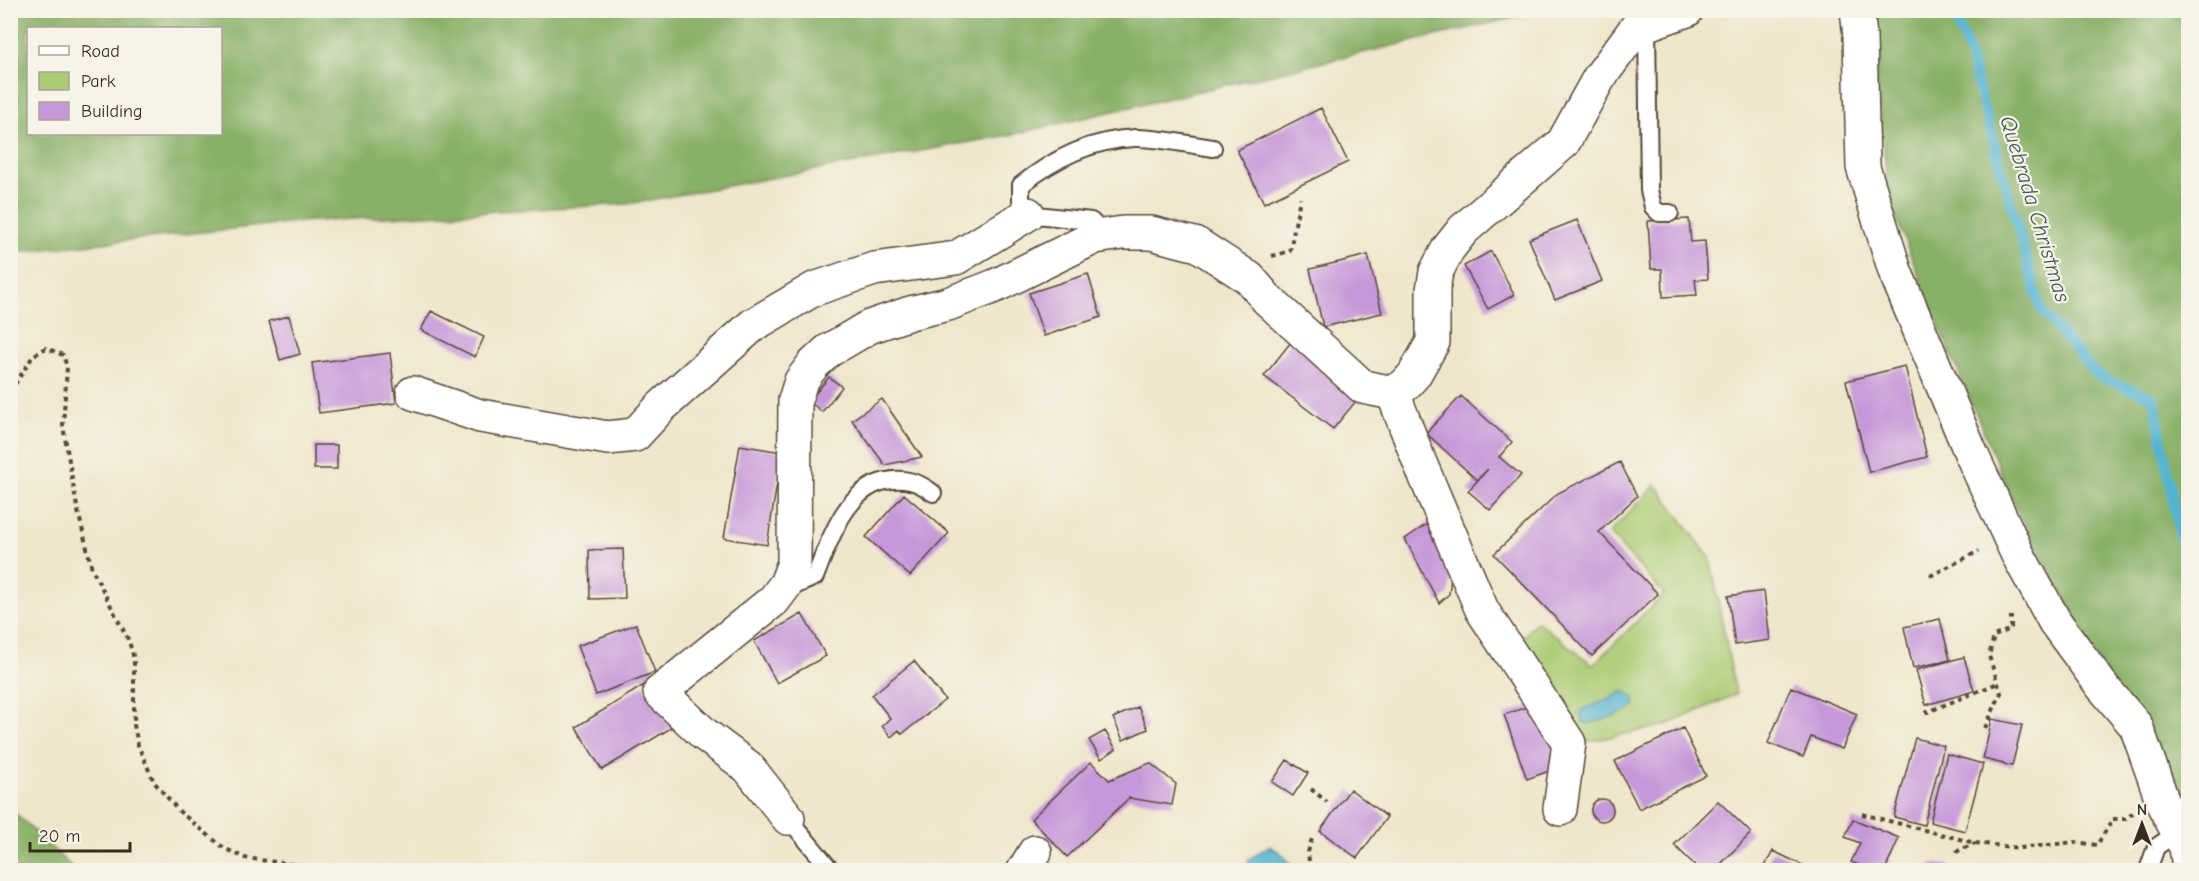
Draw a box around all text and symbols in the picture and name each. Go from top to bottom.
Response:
legend [27,27,222,135]
text: Road [81,41,120,62]
text: Park [81,71,116,92]
text: Building [81,101,143,122]
water label: Quebrada Christmas [1994,113,2076,306]
north arrow [2112,794,2172,854]
text: N [2137,801,2147,819]
scale bar [30,815,130,853]
text: 20 m [39,826,80,847]

